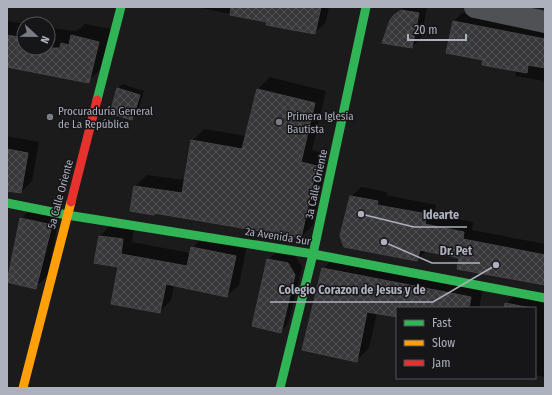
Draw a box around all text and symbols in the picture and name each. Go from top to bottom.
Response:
north arrow [16,16,56,56]
scale bar [408,16,466,42]
text: 20 m [414,23,438,37]
text: N [38,34,52,45]
place label: Procuraduría General de La República [58,105,153,131]
place label: Primera Iglesia Bautista [287,110,354,136]
marker: Procuraduría General de La República [45,112,55,122]
marker: Primera Iglesia Bautista [274,117,284,127]
street label: 3a Calle Oriente [303,148,330,220]
street label: 5a Calle Oriente [45,158,76,230]
callout: Idearte [414,203,467,227]
text: Idearte [423,208,459,222]
street label: 2a Avenida Sur [244,225,312,248]
callout: Dr. Pet [432,239,480,263]
text: Dr. Pet [440,244,473,258]
callout: Colegio Corazon de Jesus y de [270,278,433,302]
text: Colegio Corazon de Jesus y de [278,283,426,297]
legend [396,307,536,379]
text: Fast [432,316,451,330]
text: Slow [432,336,455,350]
text: Jam [432,356,450,370]

